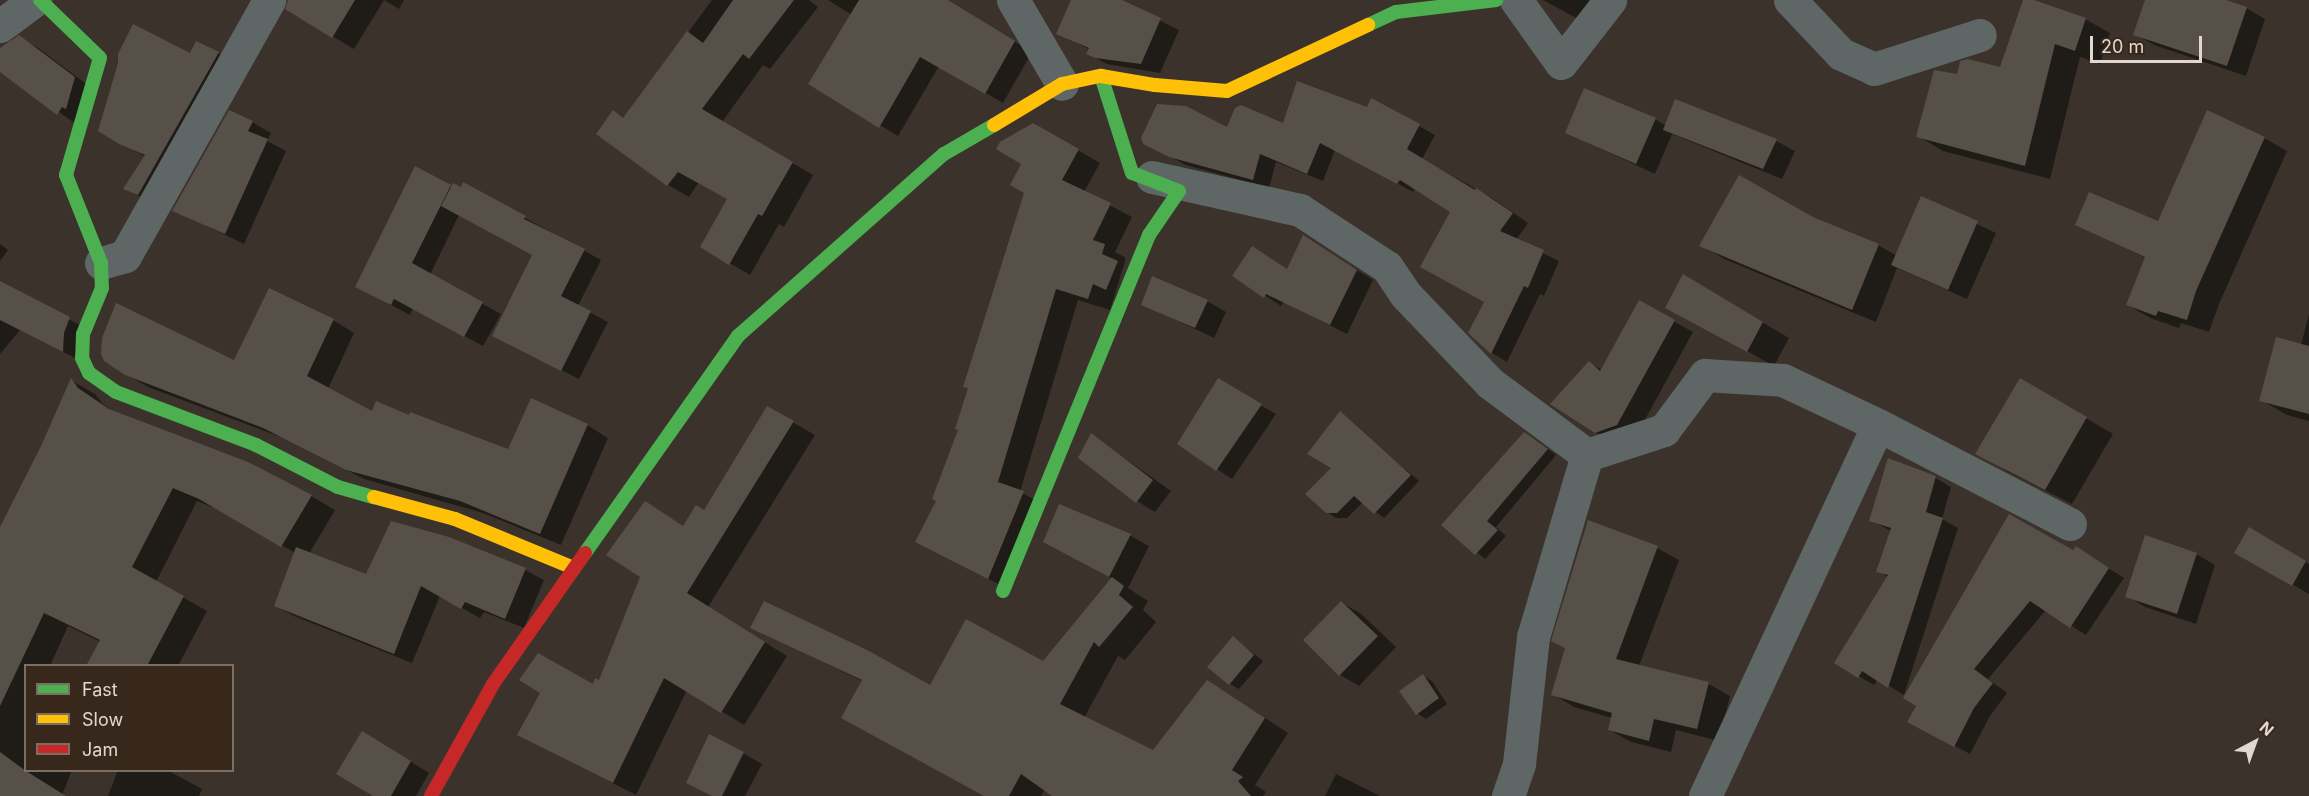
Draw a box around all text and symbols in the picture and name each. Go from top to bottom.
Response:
scale bar [2093,24,2206,62]
text: 20 m [2101,36,2144,57]
legend [24,664,234,772]
text: Fast [82,679,118,700]
text: Slow [82,709,123,730]
north arrow [2225,712,2285,772]
text: N [2256,717,2278,740]
text: Jam [82,739,118,760]

